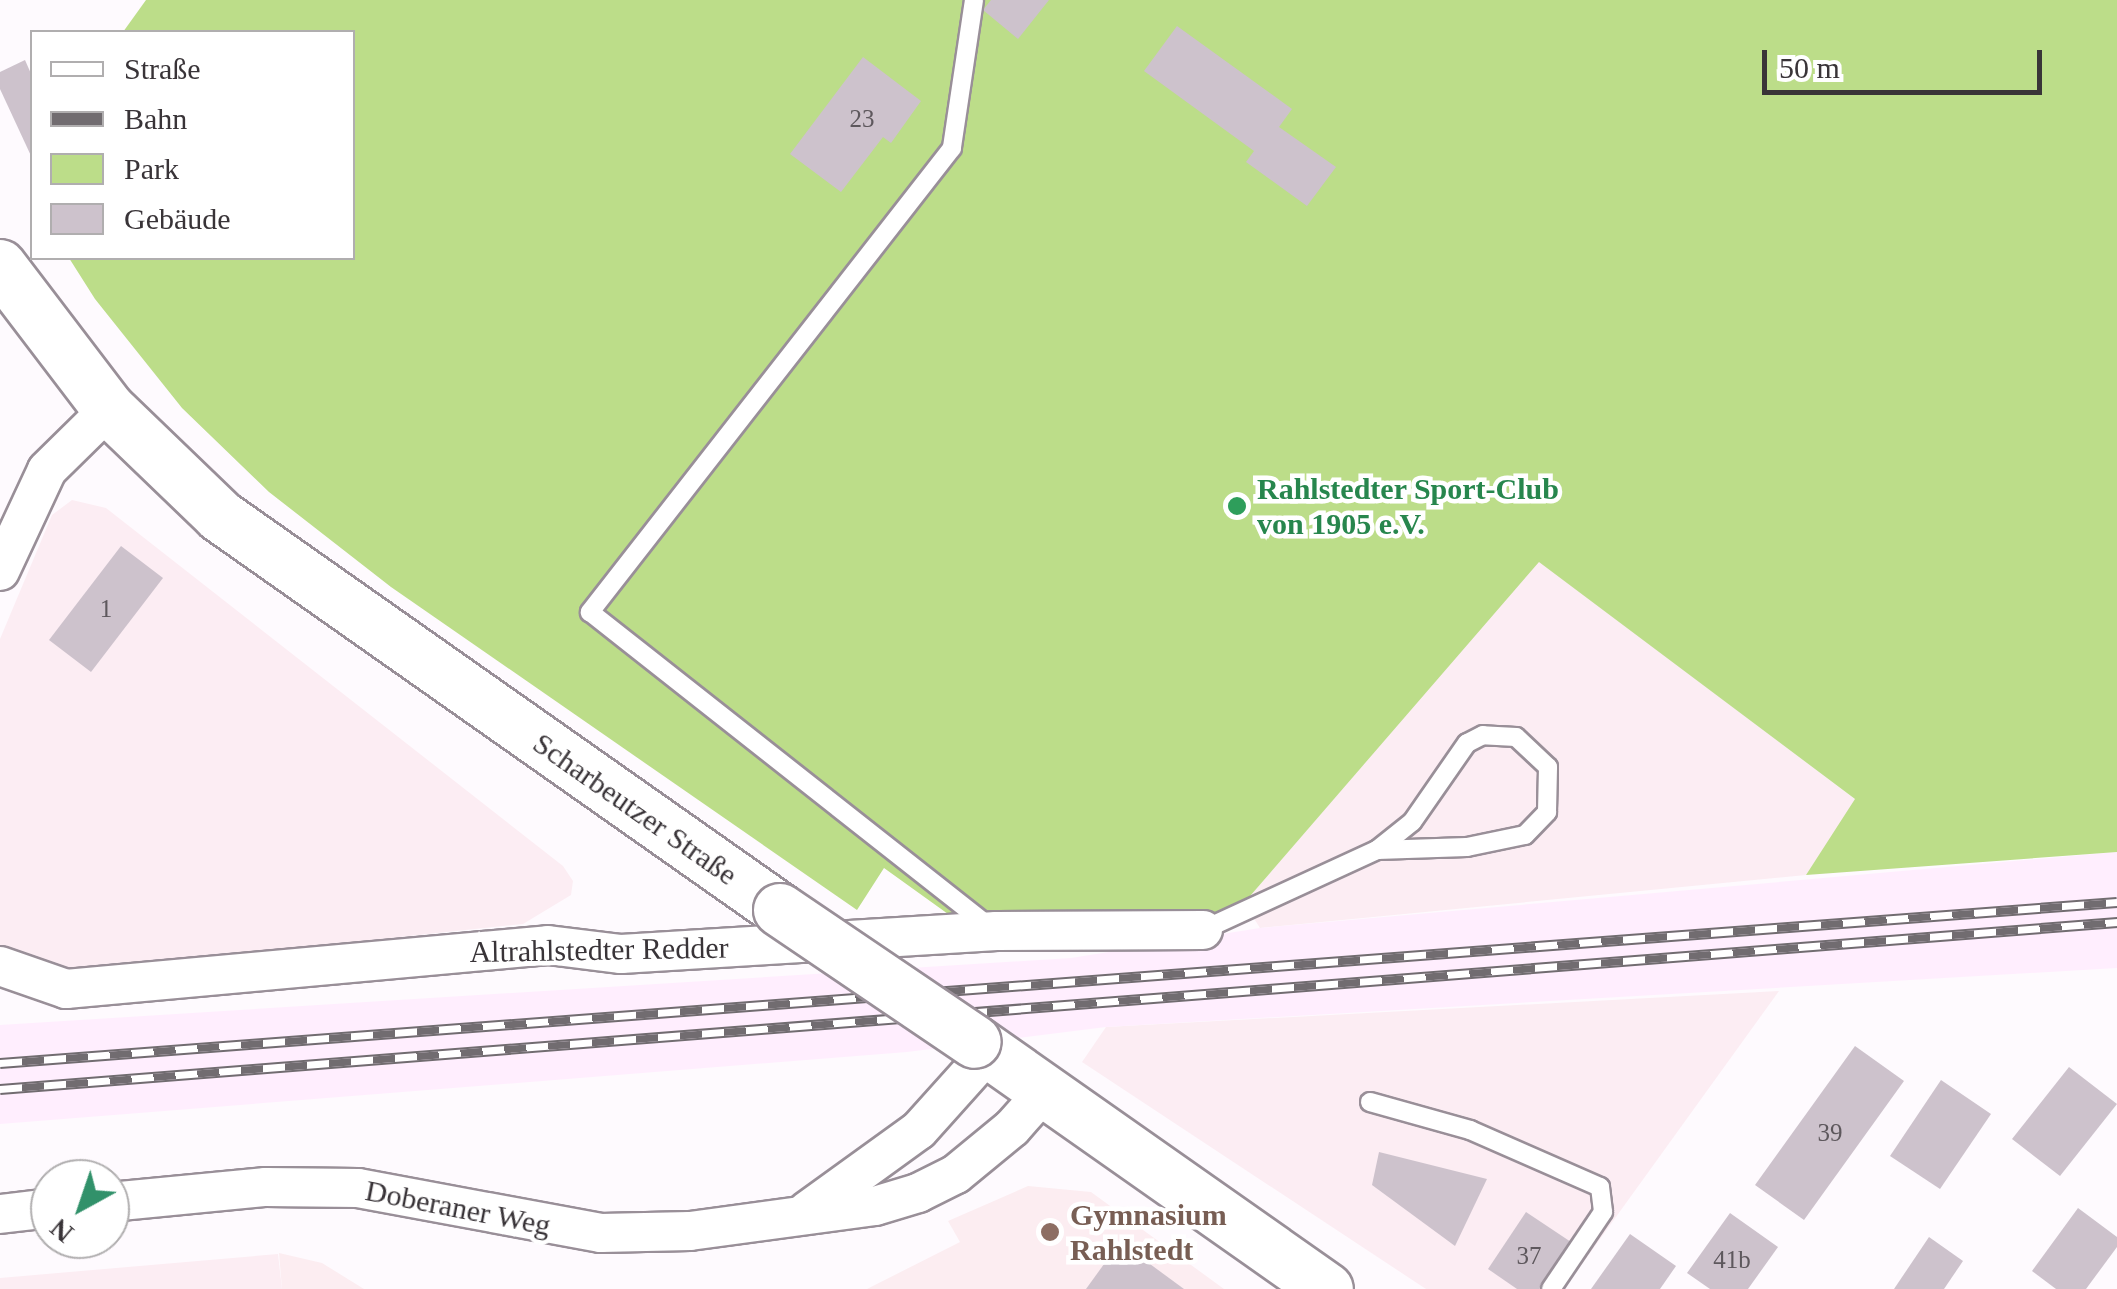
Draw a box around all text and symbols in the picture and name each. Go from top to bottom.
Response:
legend [30,30,355,260]
scale bar [1767,30,2047,92]
text: 50 m [1779,51,1840,84]
text: Straße [124,52,201,85]
text: Bahn [124,102,187,135]
house number: 23 [850,104,874,134]
text: Park [124,152,179,185]
text: Gebäude [124,202,231,235]
place label: Rahlstedter Sport-Club von 1905 e.V. [1257,471,1560,542]
marker: Rahlstedter Sport-Club von 1905 e.V. [1226,495,1248,517]
house number: 1 [100,594,112,624]
street label: Scharbeutzer Straße [526,725,744,893]
street label: Altrahlstedter Redder [469,930,729,970]
house number: 39 [1818,1118,1842,1148]
north arrow [30,1159,130,1259]
street label: Doberaner Weg [362,1172,554,1244]
place label: Gymnasium Rahlstedt [1070,1197,1227,1268]
text: N [44,1212,79,1249]
marker: Gymnasium Rahlstedt [1039,1221,1061,1243]
house number: 37 [1516,1241,1542,1271]
house number: 41b [1713,1245,1751,1275]

